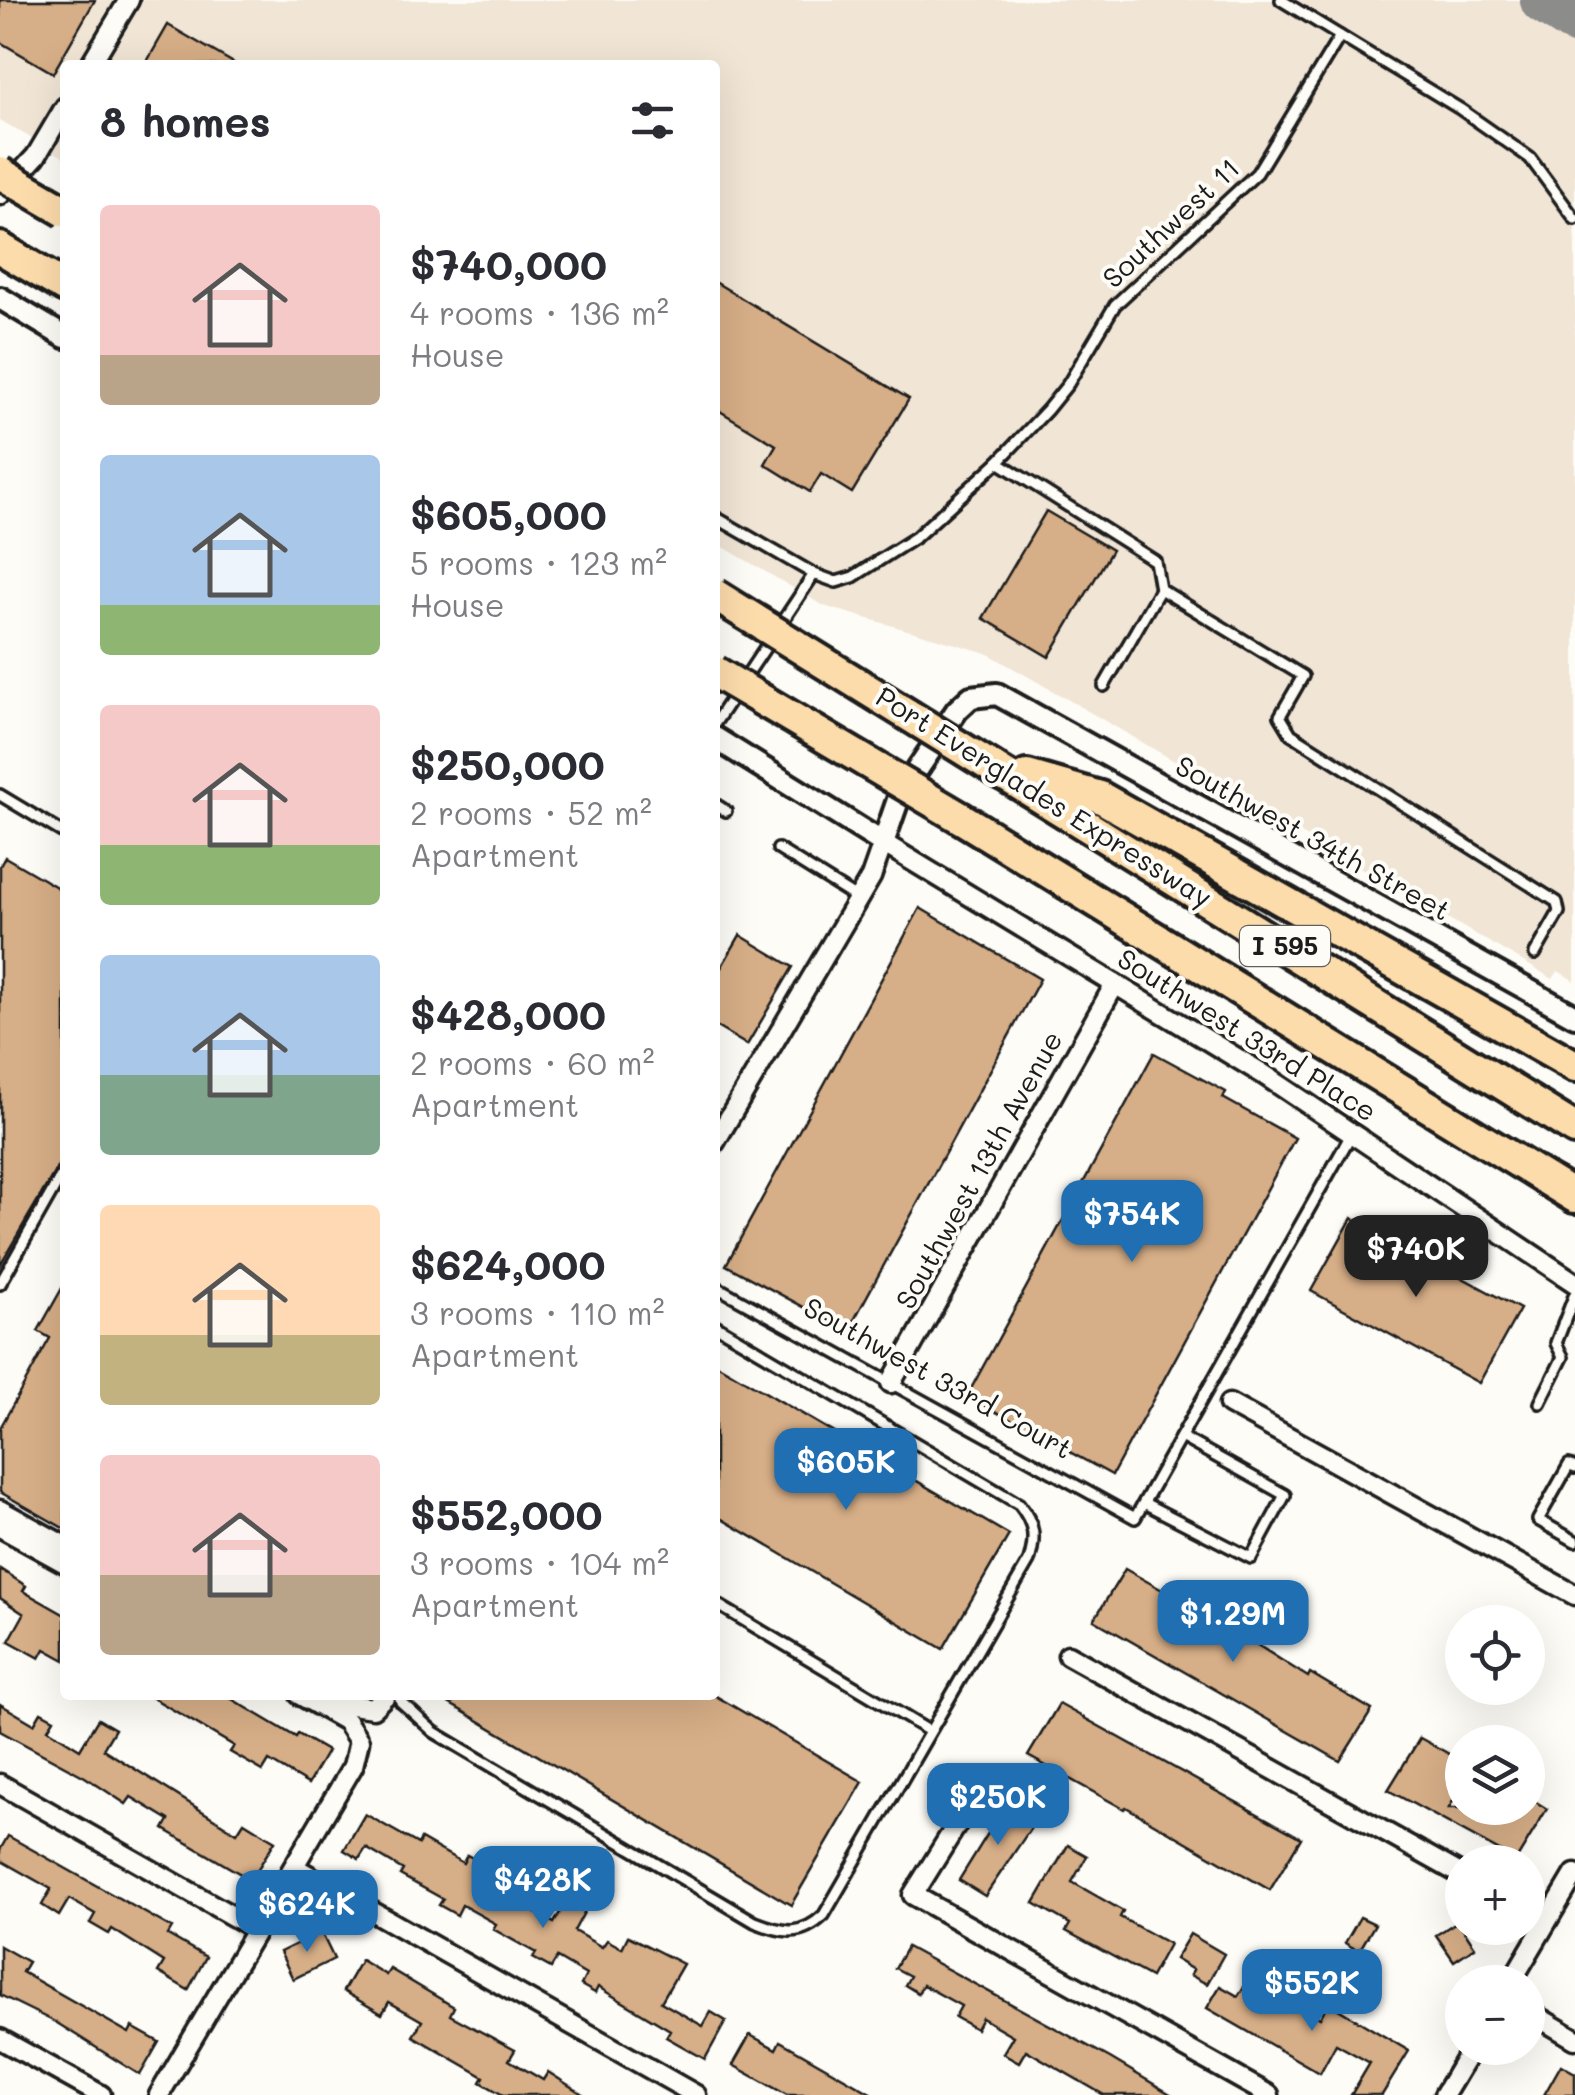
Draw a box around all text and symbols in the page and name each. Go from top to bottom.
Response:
text: 8 homes [100,93,271,148]
icon: filters [625,93,680,148]
street label: Southwest 11 [1094,150,1247,295]
text: $740,000 [410,236,607,291]
icon: home [180,245,300,365]
text: 4 rooms · 136 m² [410,291,669,333]
text: House [410,333,505,375]
text: $605,000 [410,486,607,541]
icon: home [180,495,300,615]
text: 5 rooms · 123 m² [410,541,667,583]
text: House [410,583,505,625]
street label: Port Everglades Expressway [870,678,1219,915]
text: $250,000 [410,736,605,791]
icon: home [180,745,300,865]
street label: Southwest 34th Street [1170,747,1457,928]
text: 2 rooms · 52 m² [410,791,652,833]
text: Apartment [410,833,579,875]
road number: I 595 [1240,926,1330,966]
street label: Southwest 33rd Place [1111,940,1384,1129]
text: $428,000 [410,986,606,1041]
icon: home [180,995,300,1115]
street label: Southwest 13th Avenue [887,1024,1070,1315]
text: 2 rooms · 60 m² [410,1041,654,1083]
text: Apartment [410,1083,579,1125]
pin: $754K [1062,1180,1202,1265]
text: $754K [1083,1191,1181,1233]
pin: $740K [1346,1215,1486,1300]
text: $740K [1366,1226,1466,1268]
text: $624,000 [410,1236,605,1291]
icon: home [180,1245,300,1365]
street label: Southwest 33rd Court [798,1288,1079,1466]
text: 3 rooms · 110 m² [410,1291,665,1333]
text: Apartment [410,1333,579,1375]
pin: $605K [776,1428,916,1513]
text: $605K [796,1439,896,1481]
text: $552,000 [410,1486,602,1541]
icon: home [180,1495,300,1615]
text: 3 rooms · 104 m² [410,1541,669,1583]
pin: $1.29M [1152,1580,1314,1665]
text: Apartment [410,1583,579,1625]
text: $1.29M [1180,1591,1286,1633]
map controls [1445,1605,1545,2065]
button: locate [1445,1605,1545,1705]
button: layers [1445,1725,1545,1825]
pin: $250K [928,1763,1068,1848]
text: $250K [949,1774,1047,1816]
button: + [1445,1845,1545,1945]
pin: $428K [473,1846,613,1931]
text: $428K [494,1857,592,1899]
pin: $624K [237,1870,377,1955]
text: $624K [258,1881,356,1923]
pin: $552K [1242,1949,1382,2034]
text: $552K [1264,1960,1360,2002]
button: − [1445,1965,1545,2065]

